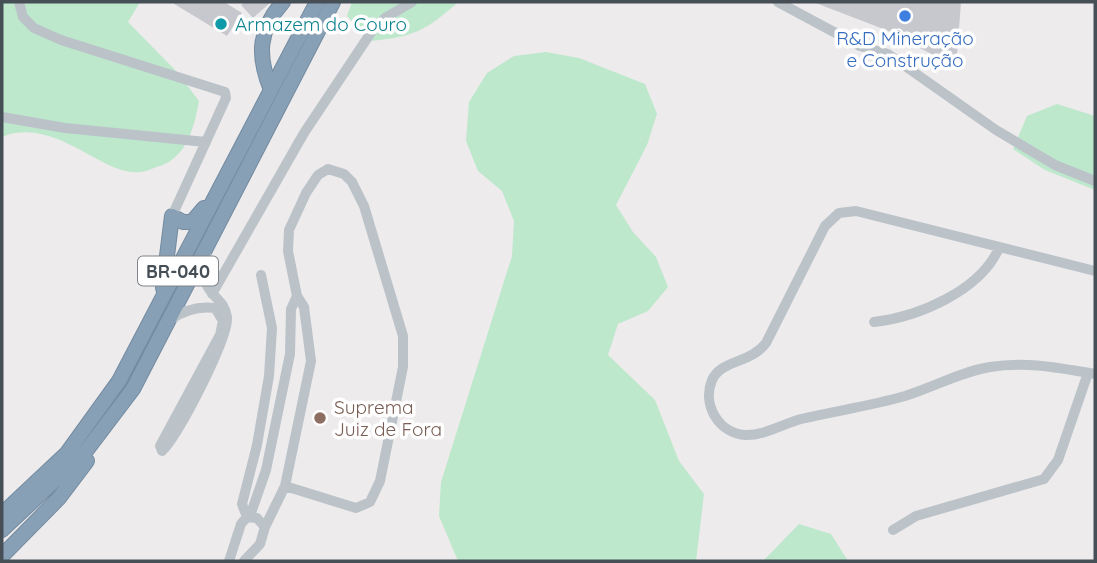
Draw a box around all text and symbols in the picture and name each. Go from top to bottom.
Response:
marker: R&D Mineração e Construção [897,8,913,24]
place label: Armazem do Couro [235,12,407,36]
marker: Armazem do Couro [213,16,229,32]
place label: R&D Mineração e Construção [836,26,974,72]
road number: BR-040 [138,256,218,286]
place label: Suprema Juiz de Fora [334,395,442,441]
marker: Suprema Juiz de Fora [312,410,328,426]

